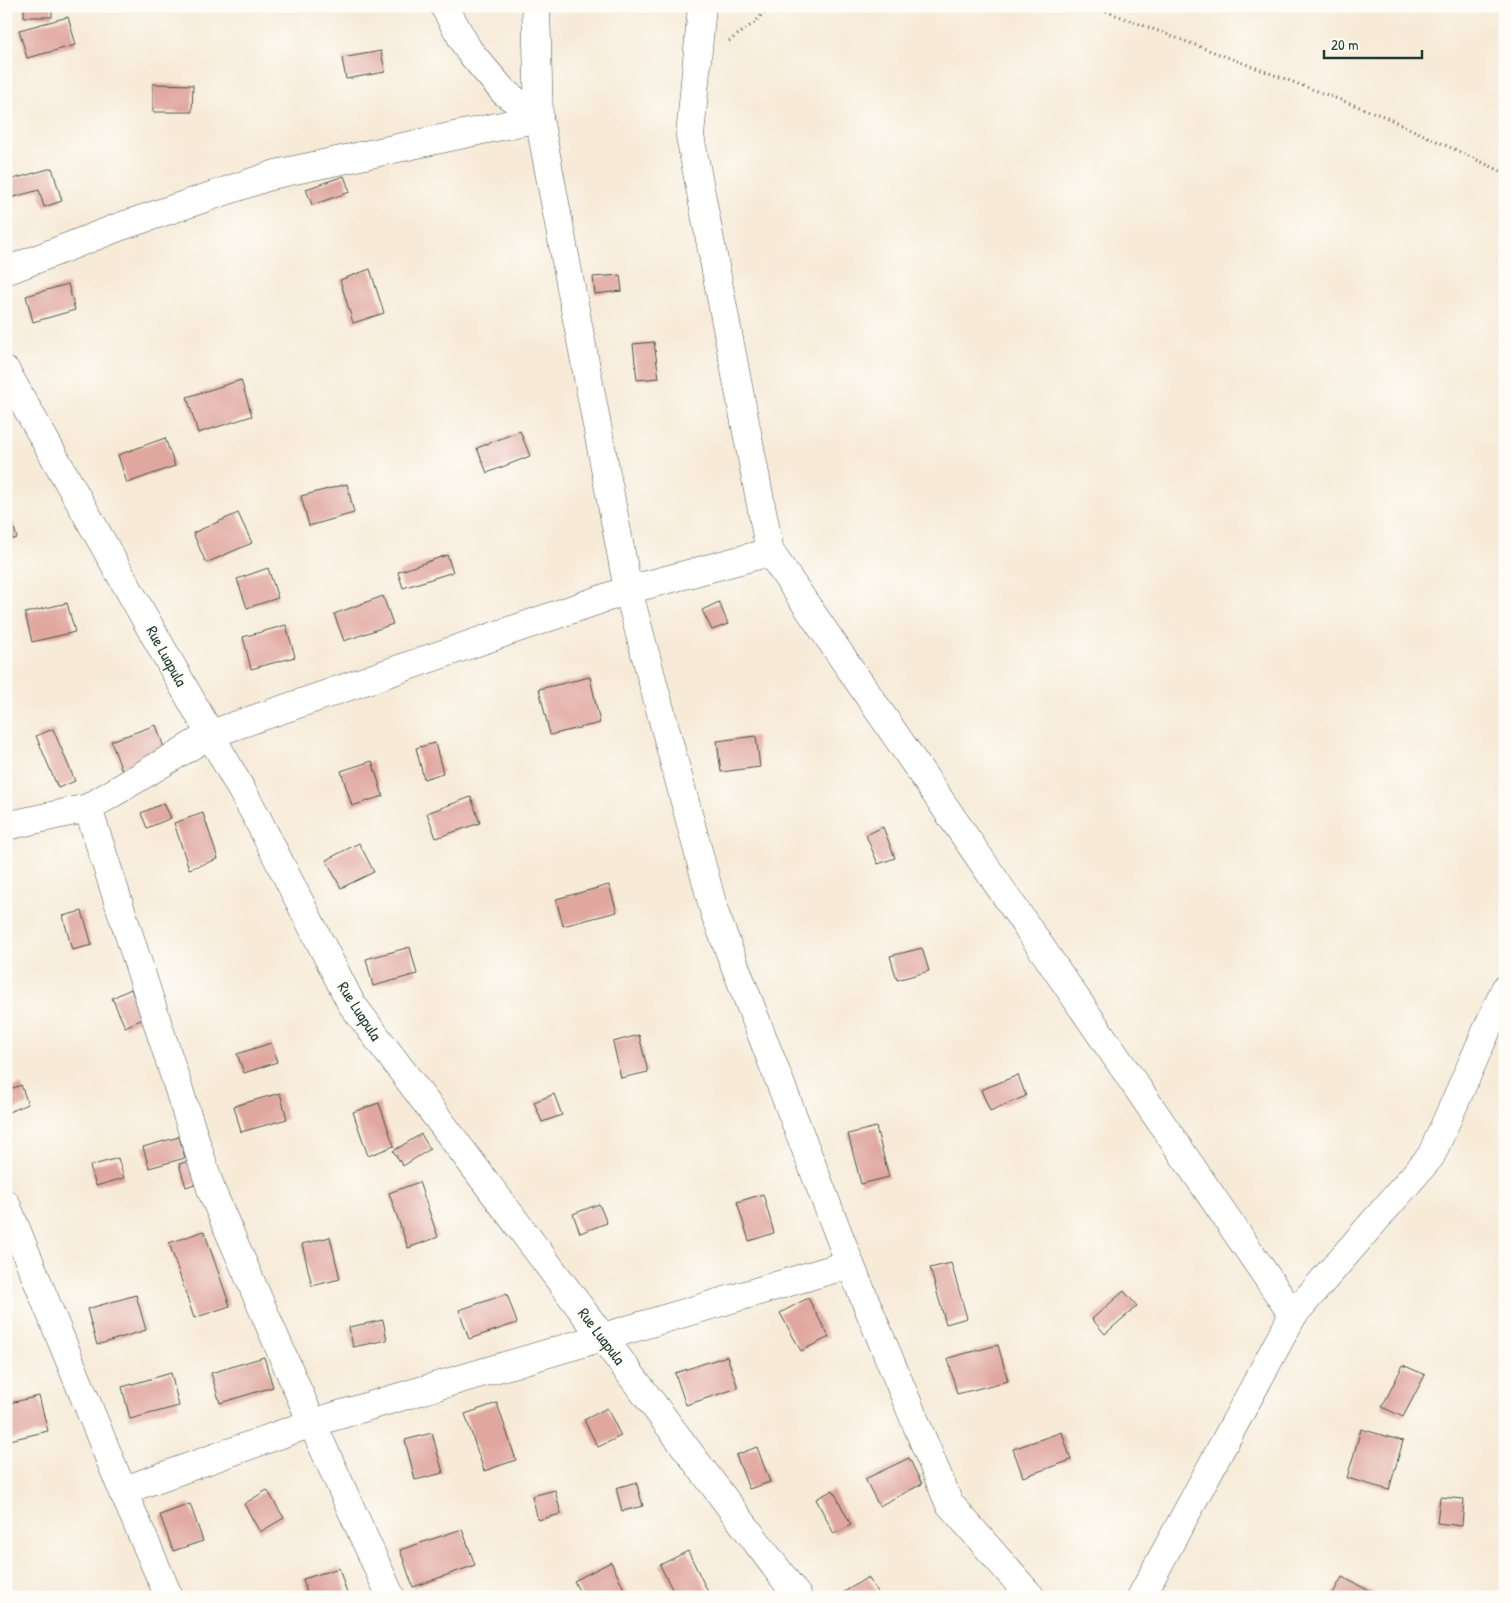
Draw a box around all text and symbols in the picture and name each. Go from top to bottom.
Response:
scale bar [1324,28,1421,60]
text: 20 m [1331,34,1358,55]
street label: Rue Luapula [141,622,193,690]
street label: Rue Luapula [333,977,387,1045]
street label: Rue Luapula [573,1303,631,1369]

